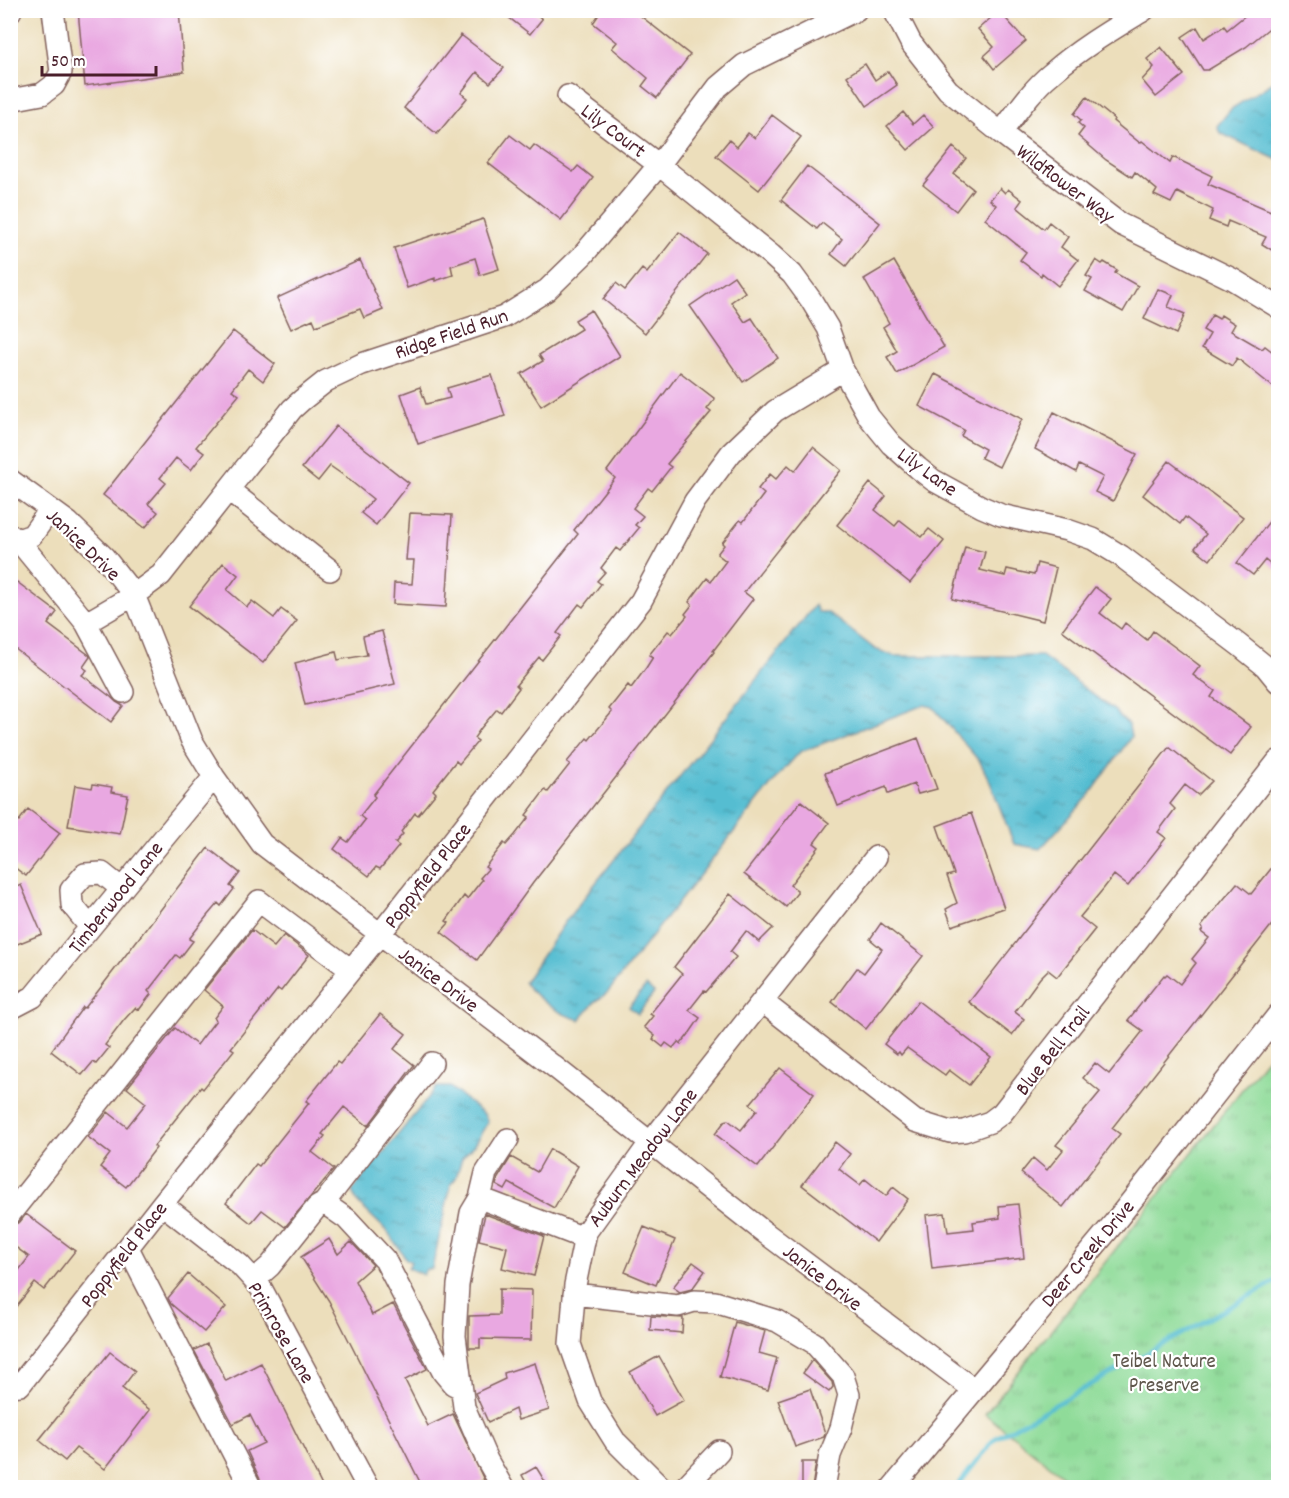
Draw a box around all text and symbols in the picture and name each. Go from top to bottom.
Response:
scale bar [42,39,156,77]
text: 50 m [51,50,86,75]
street label: Lily Court [573,98,651,167]
street label: Wildflower Way [1009,138,1120,233]
street label: Ridge Field Run [391,302,513,369]
street label: Lily Lane [890,441,963,506]
street label: Janice Drive [38,503,126,590]
street label: Poppyfield Place [378,817,480,936]
street label: Timberwood Lane [63,836,172,962]
street label: Janice Drive [391,941,484,1022]
street label: Blue Bell Trail [1010,1000,1099,1103]
street label: Auburn Meadow Lane [582,1083,707,1235]
street label: Deer Creek Drive [1035,1195,1143,1315]
street label: Poppyfield Place [74,1196,176,1315]
street label: Janice Drive [775,1239,867,1320]
street label: Primrose Lane [238,1277,321,1390]
park label: Teibel Nature Preserve [1112,1348,1216,1402]

